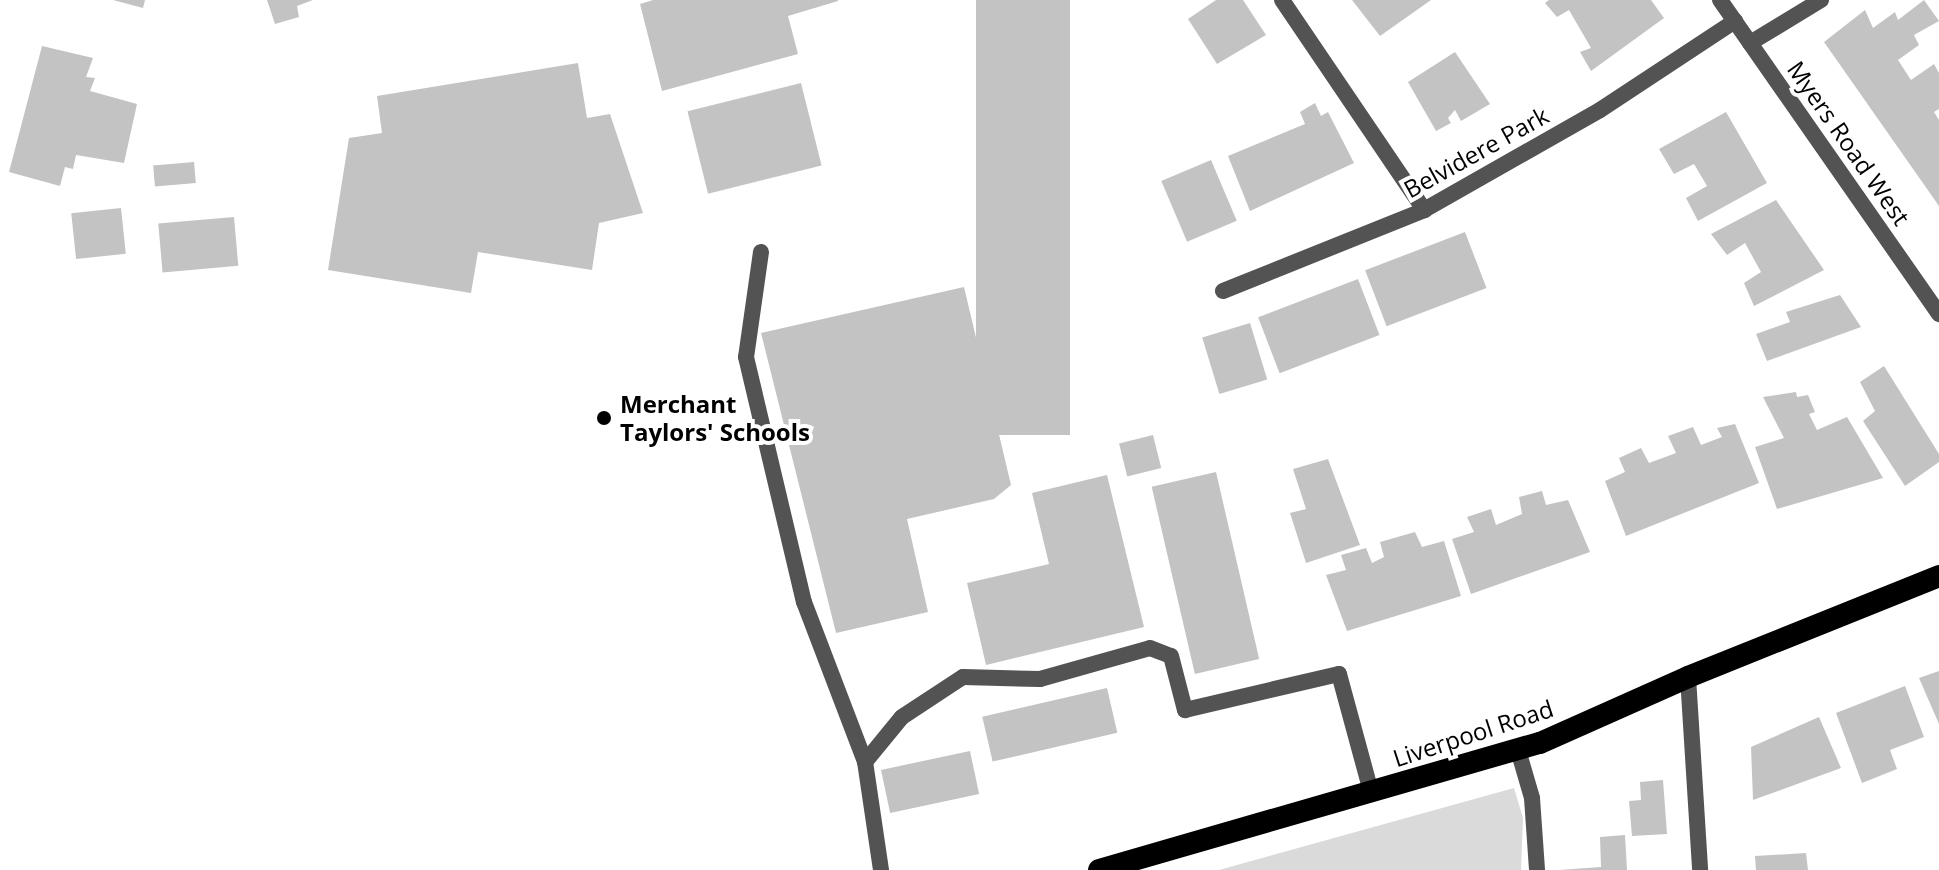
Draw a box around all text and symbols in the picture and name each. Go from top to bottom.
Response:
street label: Myers Road West [1782,55,1916,231]
street label: Belvidere Park [1399,100,1553,204]
place label: Merchant Taylors' Schools [620,390,810,446]
marker: Merchant Taylors' Schools [595,409,613,427]
street label: Liverpool Road [1389,694,1557,772]

